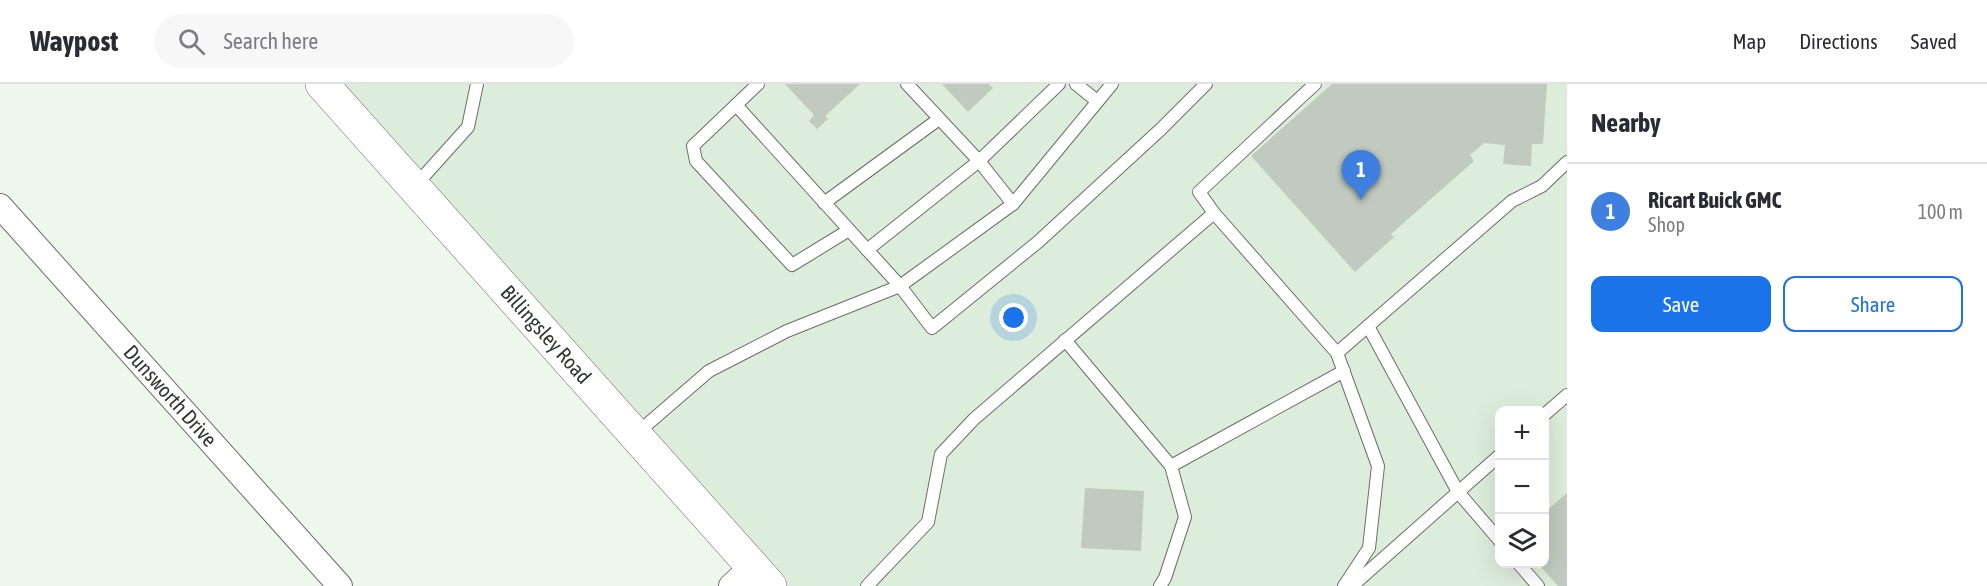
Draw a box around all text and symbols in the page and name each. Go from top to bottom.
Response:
search box [154,14,574,68]
text: Waypost [30,25,118,57]
icon: search [175,25,208,58]
text: Search here [223,28,318,54]
text: Map [1732,29,1766,53]
text: Directions [1799,29,1878,53]
text: Saved [1911,29,1957,53]
text: Nearby [1591,108,1661,138]
pin: 1 [1342,150,1380,200]
text: Ricart Buick GMC [1648,187,1781,213]
text: 1 [1606,200,1615,223]
text: 100 m [1918,200,1963,223]
text: Shop [1648,213,1685,236]
button: Save [1591,276,1771,332]
button: Share [1783,276,1963,332]
street label: Billingsley Road [496,280,597,388]
your location [999,303,1028,332]
street label: Dunsworth Drive [119,340,222,451]
map controls [1495,406,1549,568]
button: + [1495,406,1549,460]
button: − [1495,460,1549,514]
button: layers [1495,514,1549,568]

